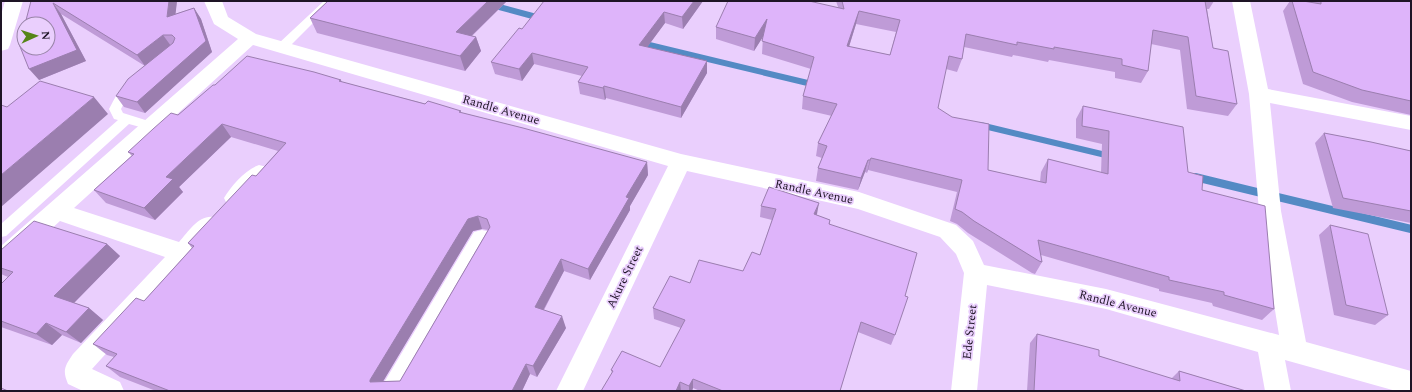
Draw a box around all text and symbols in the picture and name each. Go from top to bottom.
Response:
north arrow [16,16,56,56]
text: N [37,31,54,40]
street label: Randle Avenue [460,90,542,130]
street label: Randle Avenue [773,174,855,210]
street label: Akure Street [602,243,648,311]
street label: Randle Avenue [1077,285,1159,323]
street label: Ede Street [958,304,982,360]

